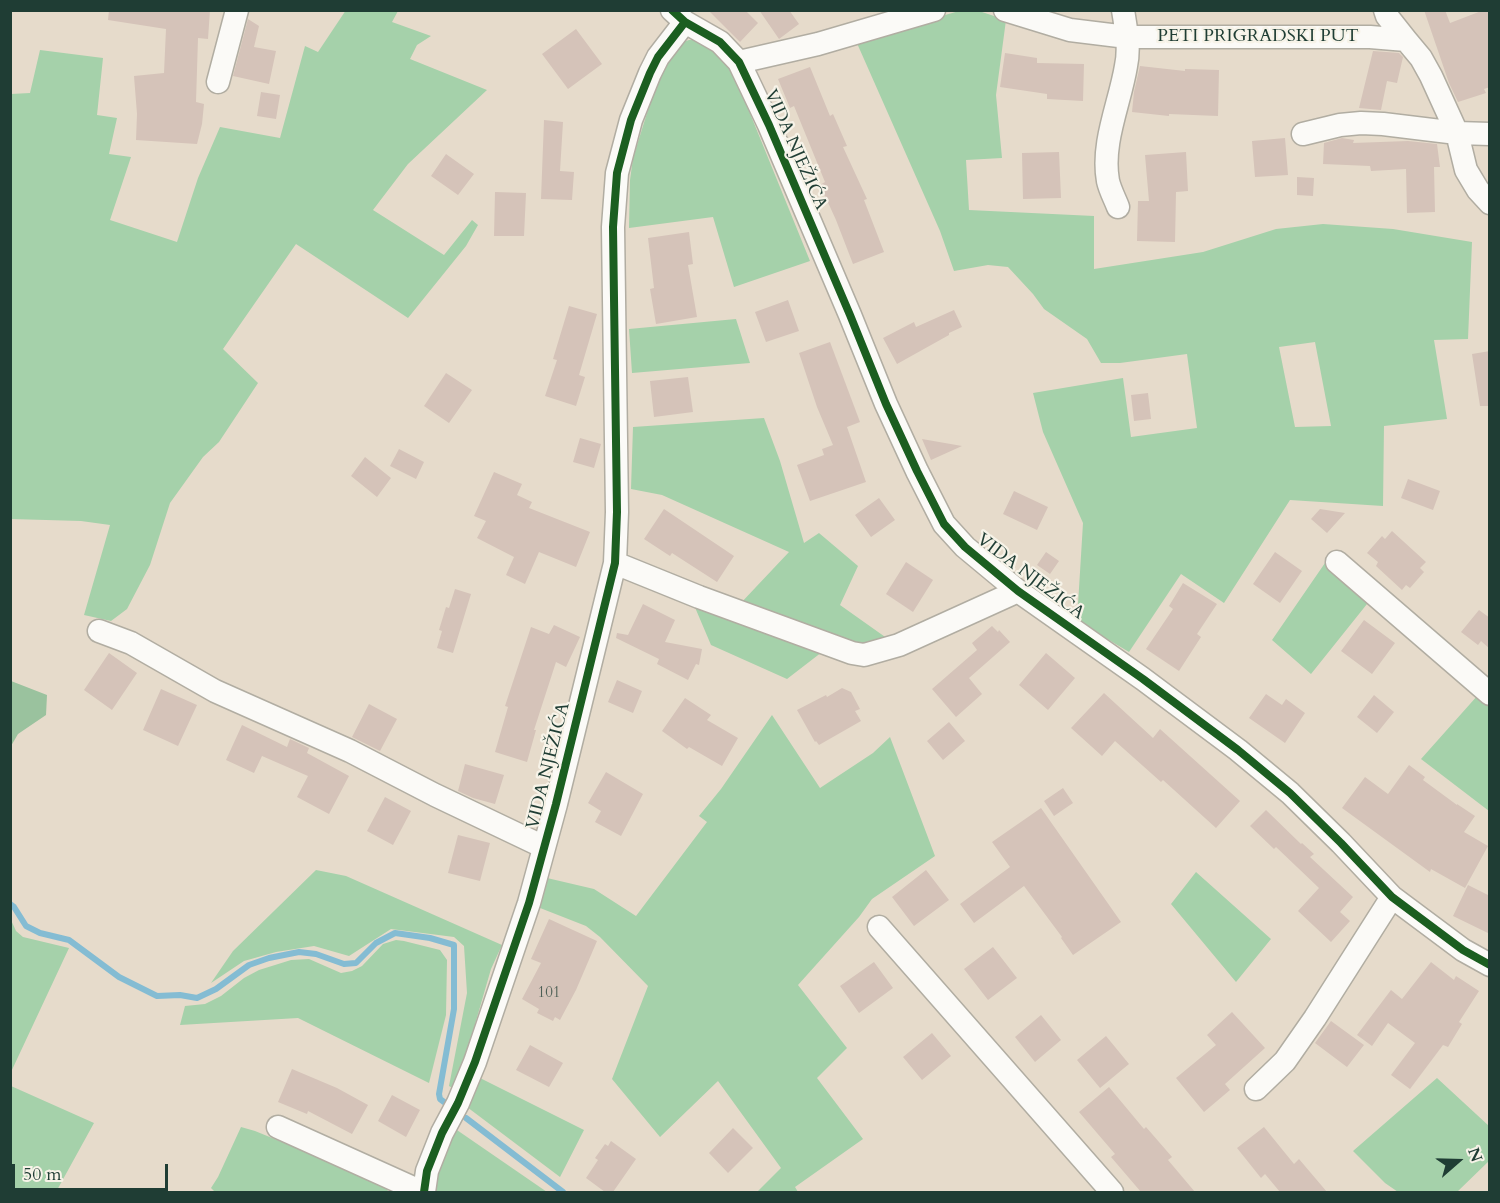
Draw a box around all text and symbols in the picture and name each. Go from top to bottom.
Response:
street label: PETI PRIGRADSKI PUT [1157,26,1359,48]
street label: VIDA NJEŽIĆA [759,86,831,214]
street label: VIDA NJEŽIĆA [972,529,1088,625]
street label: VIDA NJEŽIĆA [523,700,575,832]
house number: 101 [537,985,561,1003]
north arrow [1428,1131,1488,1191]
text: N [1462,1145,1488,1165]
scale bar [15,1152,171,1190]
text: 50 m [23,1162,62,1187]

